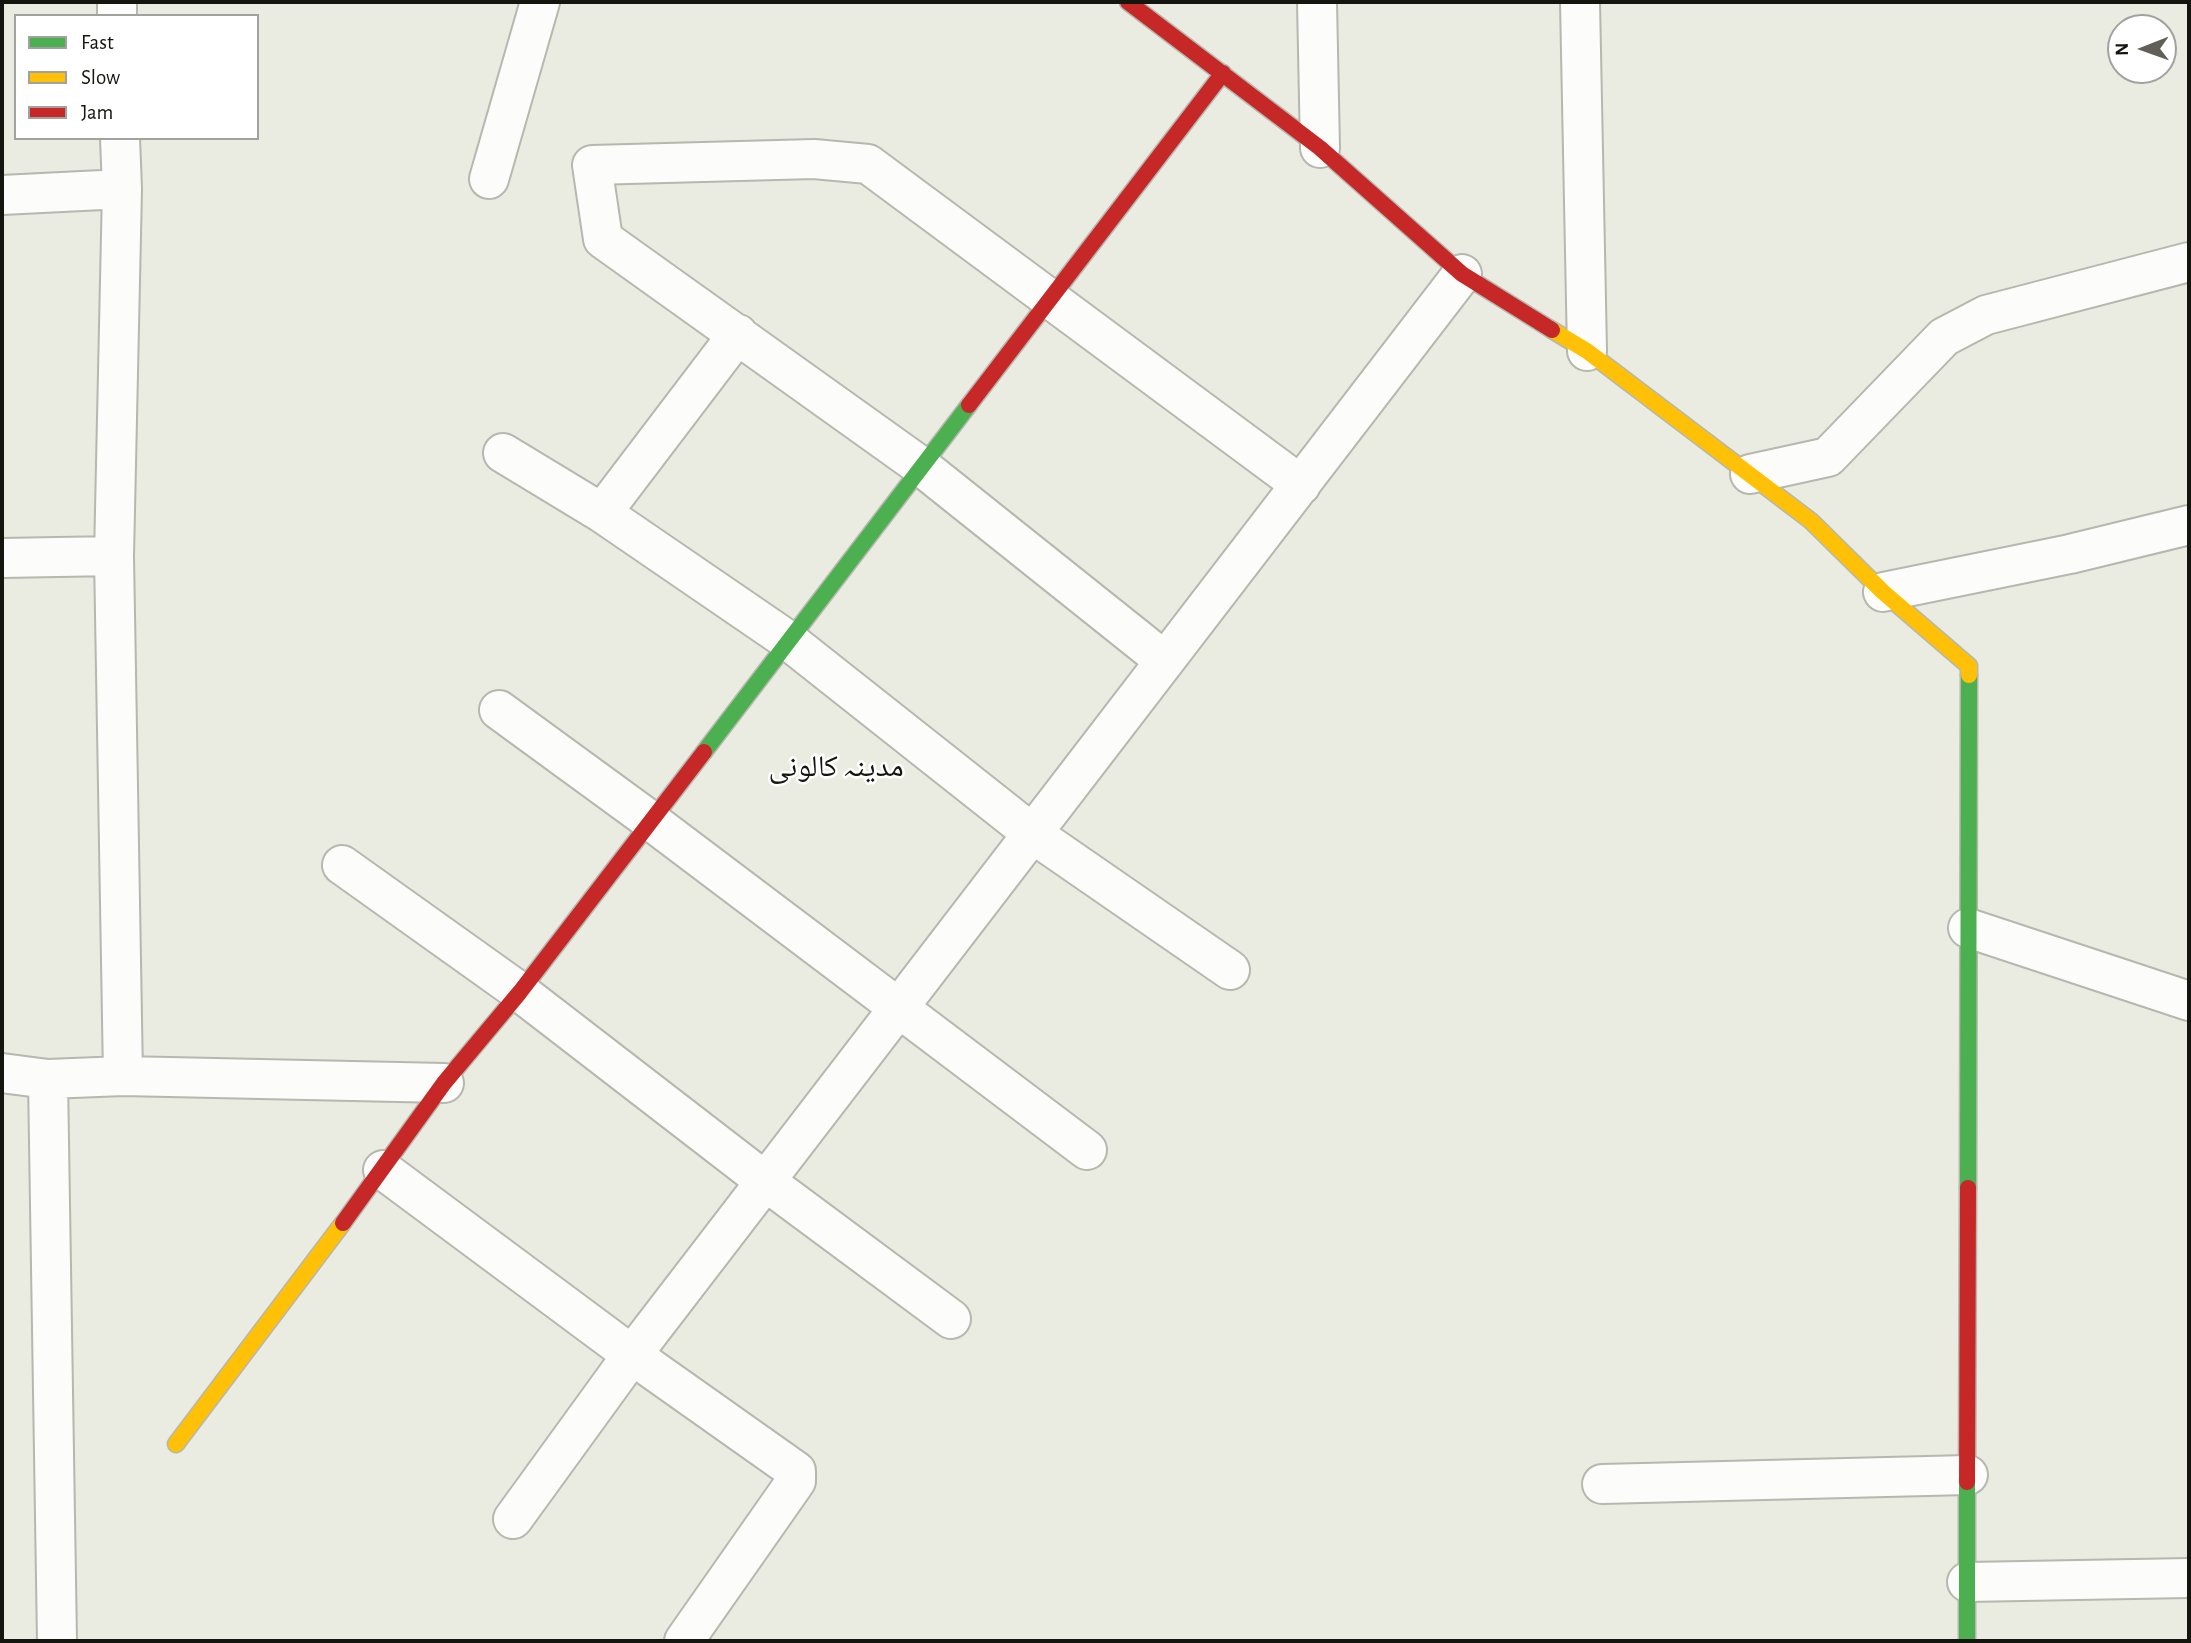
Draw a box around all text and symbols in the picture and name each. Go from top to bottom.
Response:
legend [14,14,259,140]
north arrow [2107,14,2177,84]
text: Fast [81,32,114,53]
text: N [2113,43,2132,56]
text: Slow [81,67,120,88]
text: Jam [81,102,113,123]
district label: مدینہ کالونی [768,749,904,785]

